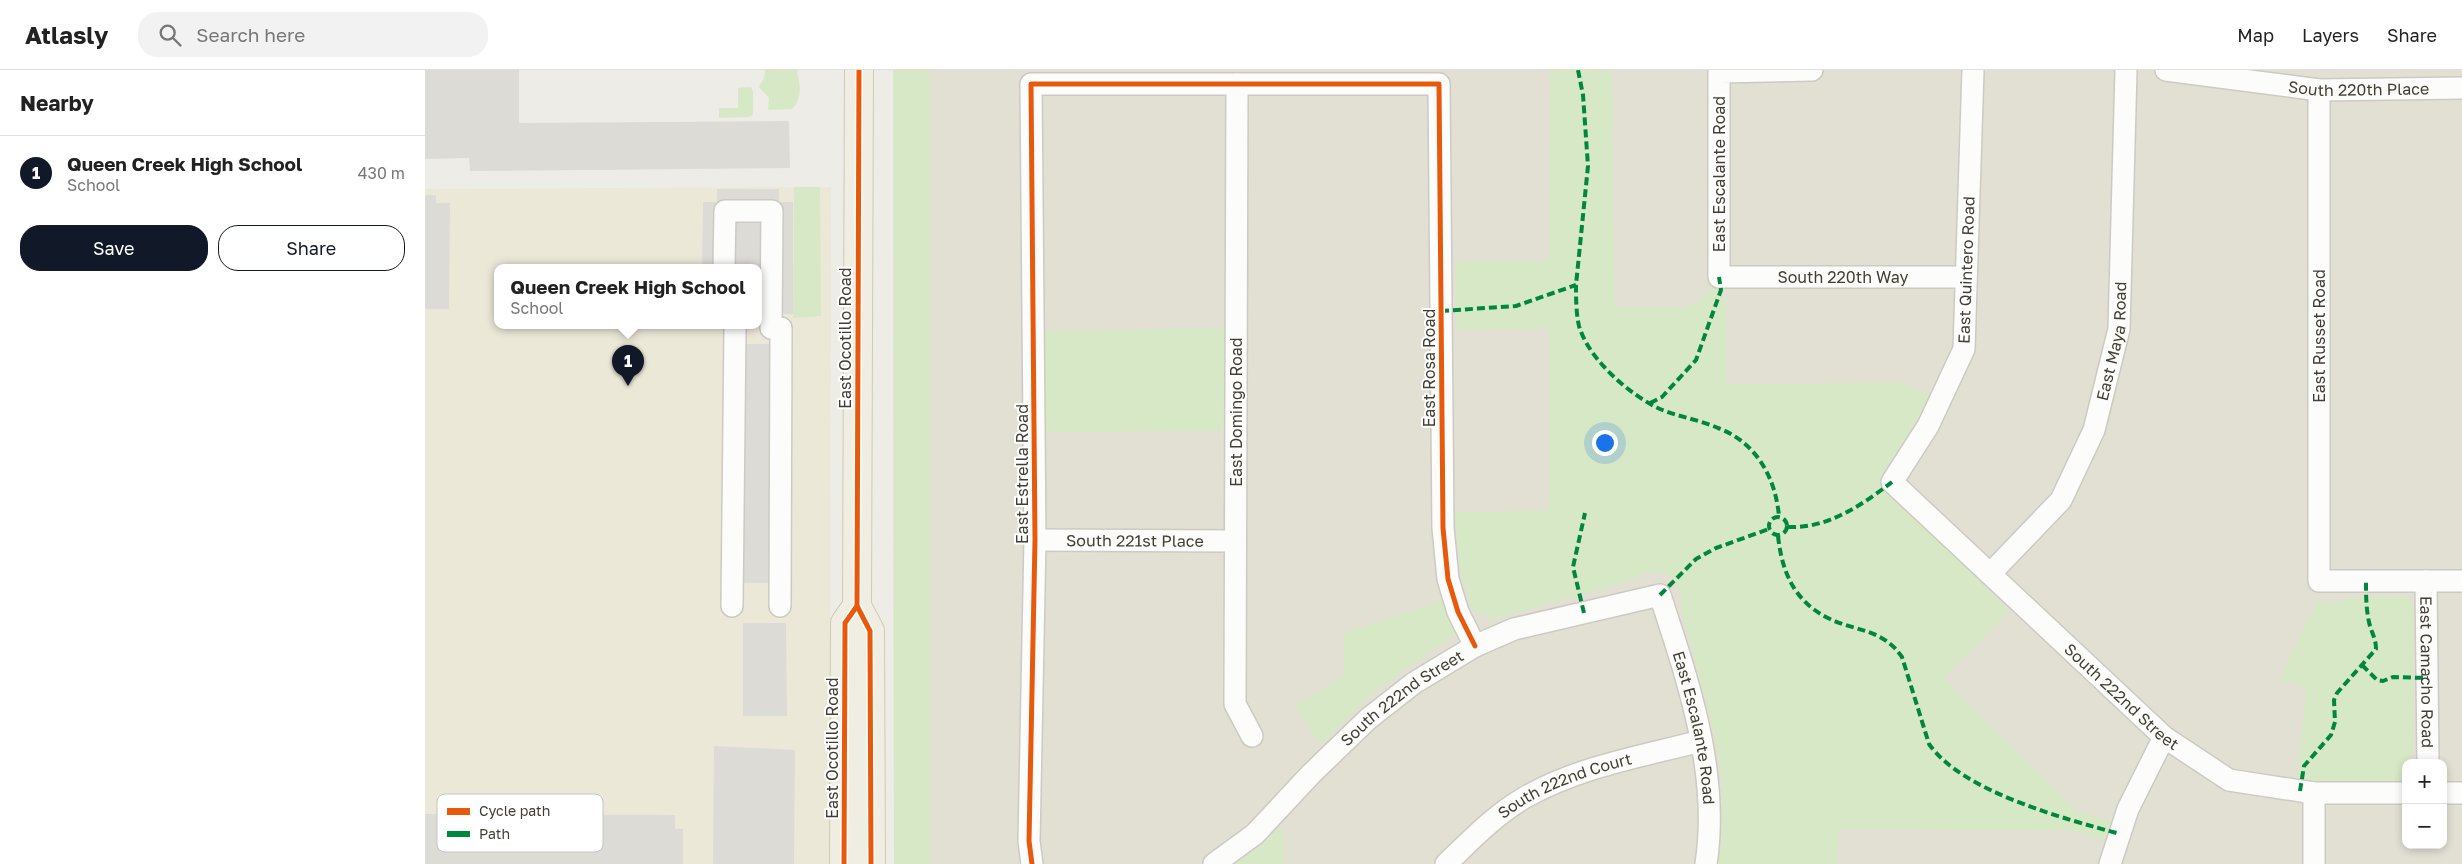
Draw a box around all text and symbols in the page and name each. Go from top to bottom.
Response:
search box [138,12,488,57]
text: Atlasly [25,20,108,49]
icon: search [156,21,184,49]
text: Search here [196,23,305,46]
text: Map [2237,24,2274,46]
text: Layers [2302,24,2359,46]
text: Share [2387,24,2437,46]
street label: South 220th Place [2287,76,2429,100]
text: Nearby [20,90,94,116]
street label: East Escalante Road [1709,96,1729,252]
text: Queen Creek High School [67,152,302,175]
text: 1 [32,163,40,183]
text: 430 m [358,163,405,183]
text: School [67,175,120,195]
street label: East Quintero Road [1953,196,1979,344]
button: Save [20,225,208,271]
button: Share [218,225,405,271]
popup [494,264,762,329]
street label: East Ocotillo Road [835,267,855,409]
street label: South 220th Way [1777,267,1909,287]
street label: East Russet Road [2309,269,2329,403]
text: Queen Creek High School [510,275,746,298]
street label: East Maya Road [2092,281,2130,403]
text: School [510,298,563,318]
street label: East Rosa Road [1419,309,1439,427]
street label: East Domingo Road [1226,337,1246,487]
pin: 1 [612,345,644,386]
street label: East Estrella Road [1012,404,1032,544]
your location [1592,430,1618,456]
street label: South 221st Place [1066,530,1204,551]
street label: East Camacho Road [2416,596,2438,748]
street label: South 222nd Street [2060,639,2183,754]
street label: South 222nd Street [1336,645,1467,750]
street label: East Escalante Road [1669,649,1719,805]
street label: East Ocotillo Road [822,677,842,819]
street label: South 222nd Court [1494,748,1634,823]
map controls [2402,759,2447,849]
button: + [2402,759,2447,804]
legend [437,794,603,852]
text: Cycle path [479,802,550,819]
button: − [2402,804,2447,849]
text: Path [479,825,510,842]

